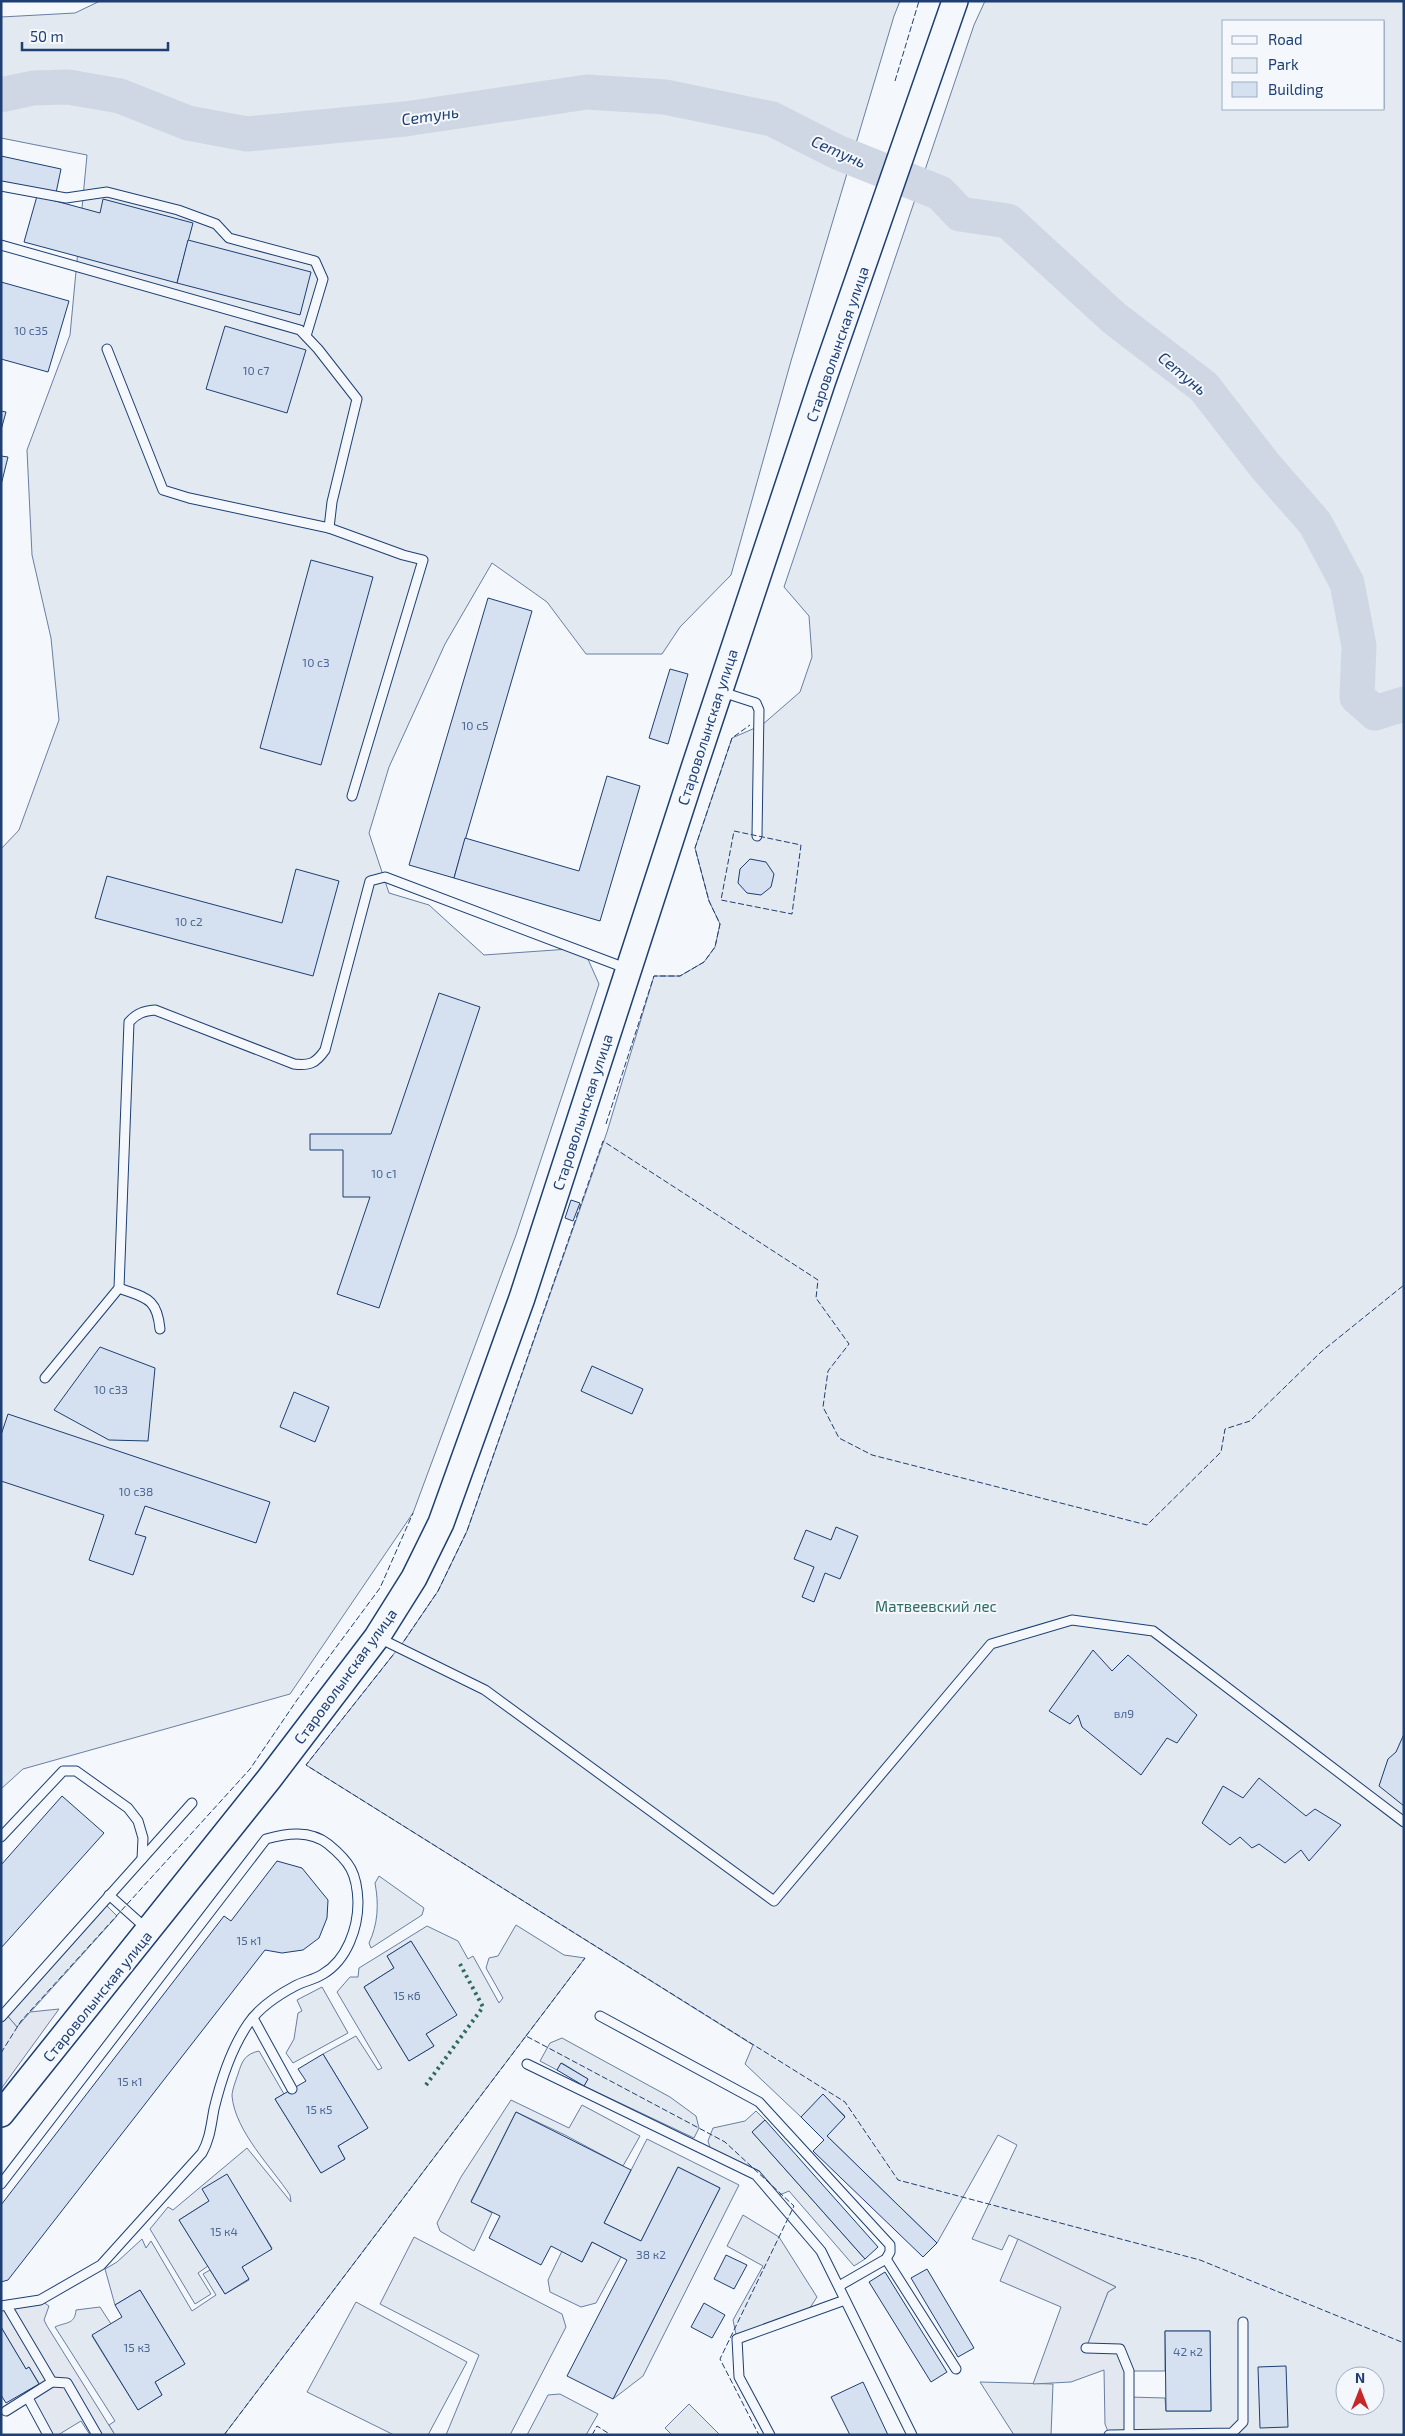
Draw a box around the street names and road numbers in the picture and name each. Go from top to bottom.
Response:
street label: Староволынская улица [802,264,873,424]
street label: Староволынская улица [673,647,742,808]
street label: Староволынская улица [548,1032,617,1193]
street label: Староволынская улица [290,1605,401,1748]
street label: Староволынская улица [39,1927,156,2066]

